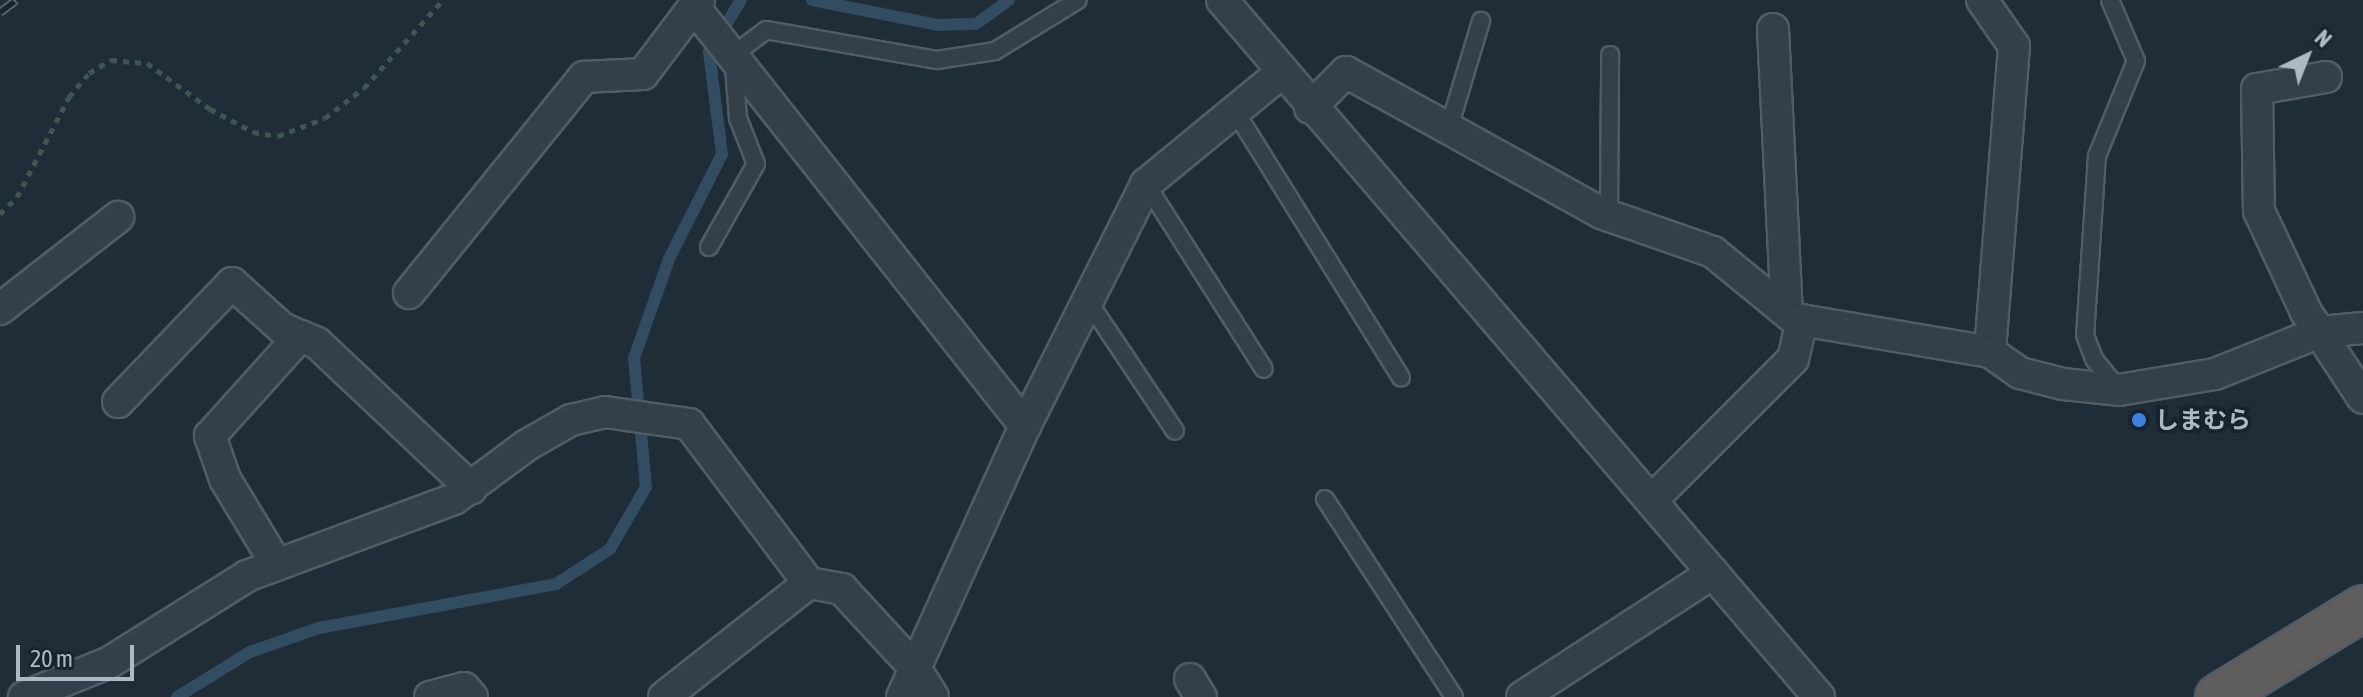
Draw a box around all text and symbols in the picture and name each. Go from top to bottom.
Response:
north arrow [2267,16,2347,96]
text: N [2310,25,2337,52]
place label: しまむら [2155,406,2251,434]
marker: しまむら [2130,411,2148,429]
scale bar [20,629,138,679]
text: 20 m [30,645,73,672]

